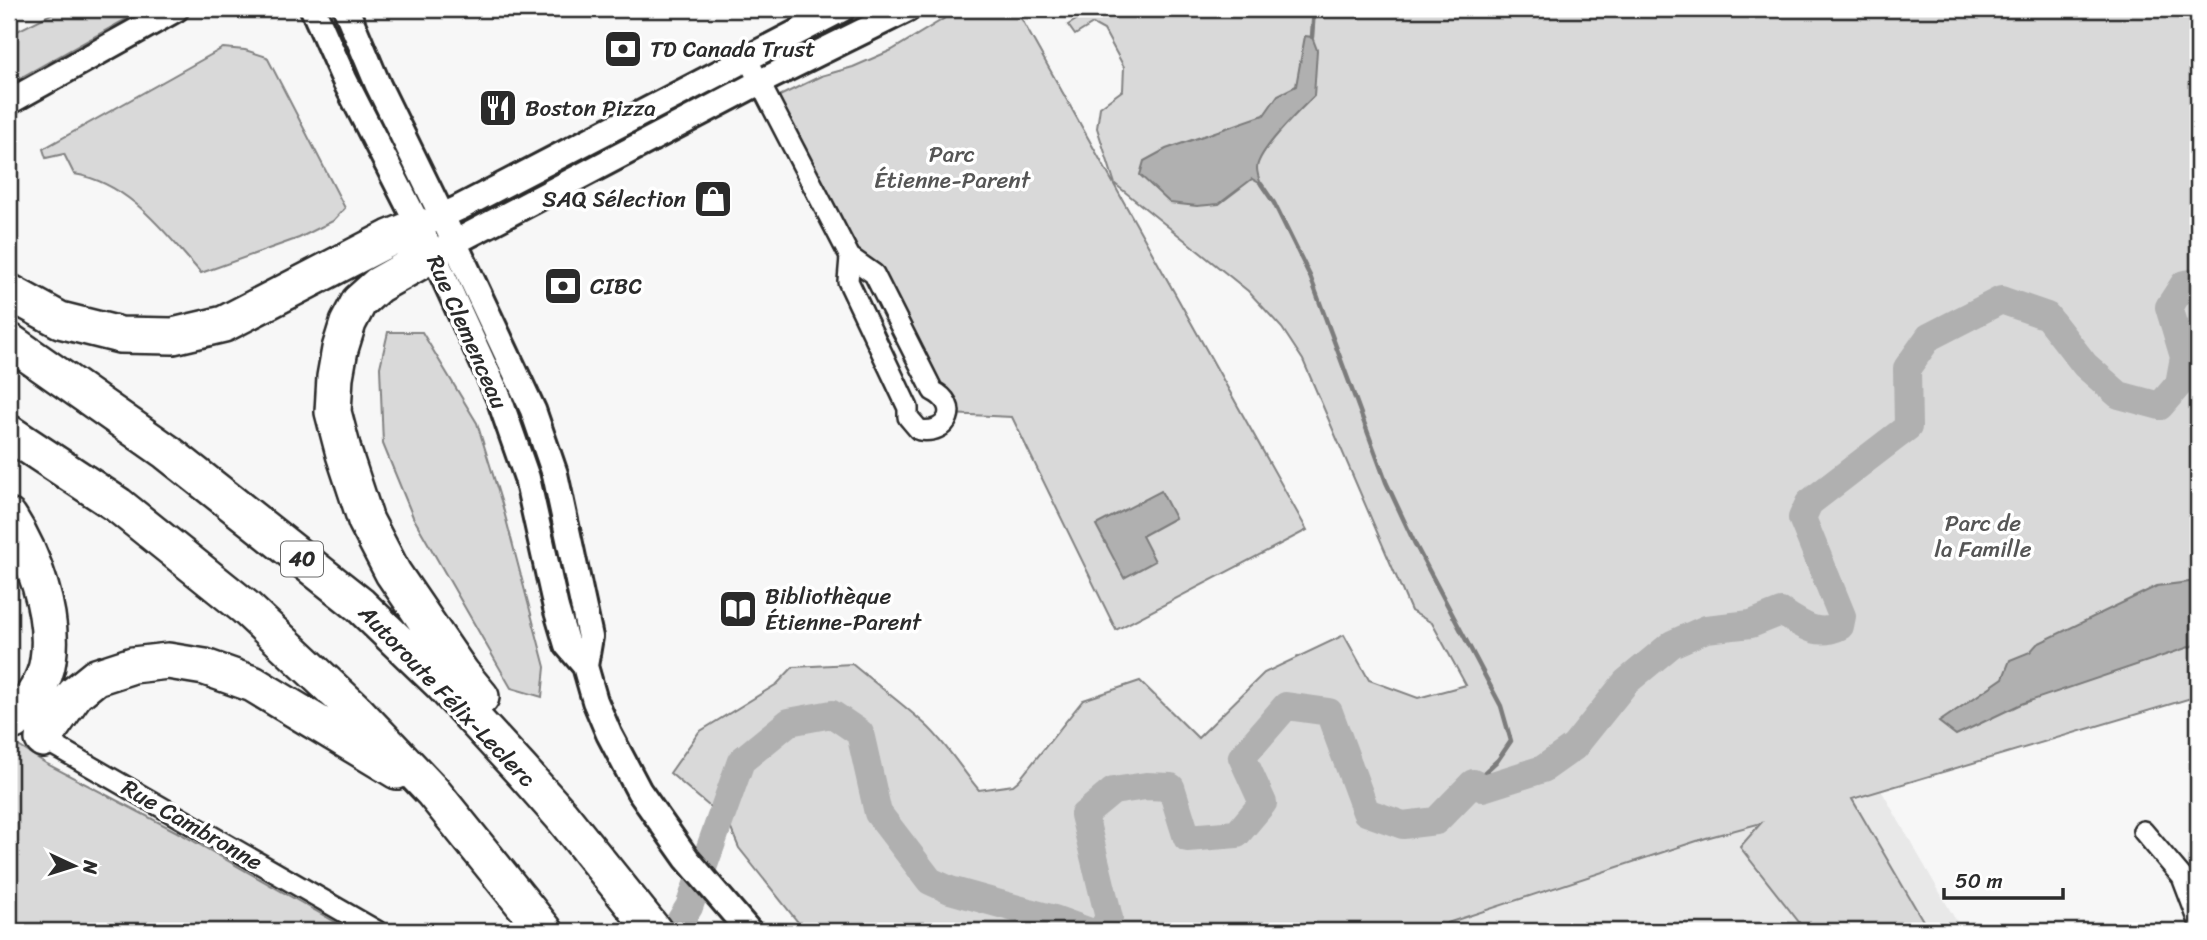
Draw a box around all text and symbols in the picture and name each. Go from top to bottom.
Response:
bank icon: TD Canada Trust [602,28,644,70]
place label: TD Canada Trust [650,29,815,70]
restaurant icon: Boston Pizza [477,87,519,129]
place label: Boston Pizza [525,88,656,129]
park label: Parc Étienne-Parent [874,134,1032,201]
shop icon: SAQ Sélection [692,178,734,220]
place label: SAQ Sélection [542,179,686,220]
street label: Rue Clemenceau [415,248,520,416]
bank icon: CIBC [542,265,584,307]
place label: CIBC [590,266,642,307]
park label: Parc de la Famille [1934,503,2032,570]
road number: 40 [281,542,323,576]
place label: Bibliothèque Étienne-Parent [765,576,923,643]
library icon: Bibliothèque Étienne-Parent [717,588,759,630]
street label: Autoroute Félix-Leclerc [347,594,546,798]
street label: Rue Cambronne [113,768,271,882]
north arrow [38,832,108,902]
scale bar [1944,856,2064,900]
text: N [73,858,107,876]
text: 50 m [1955,862,2003,900]

